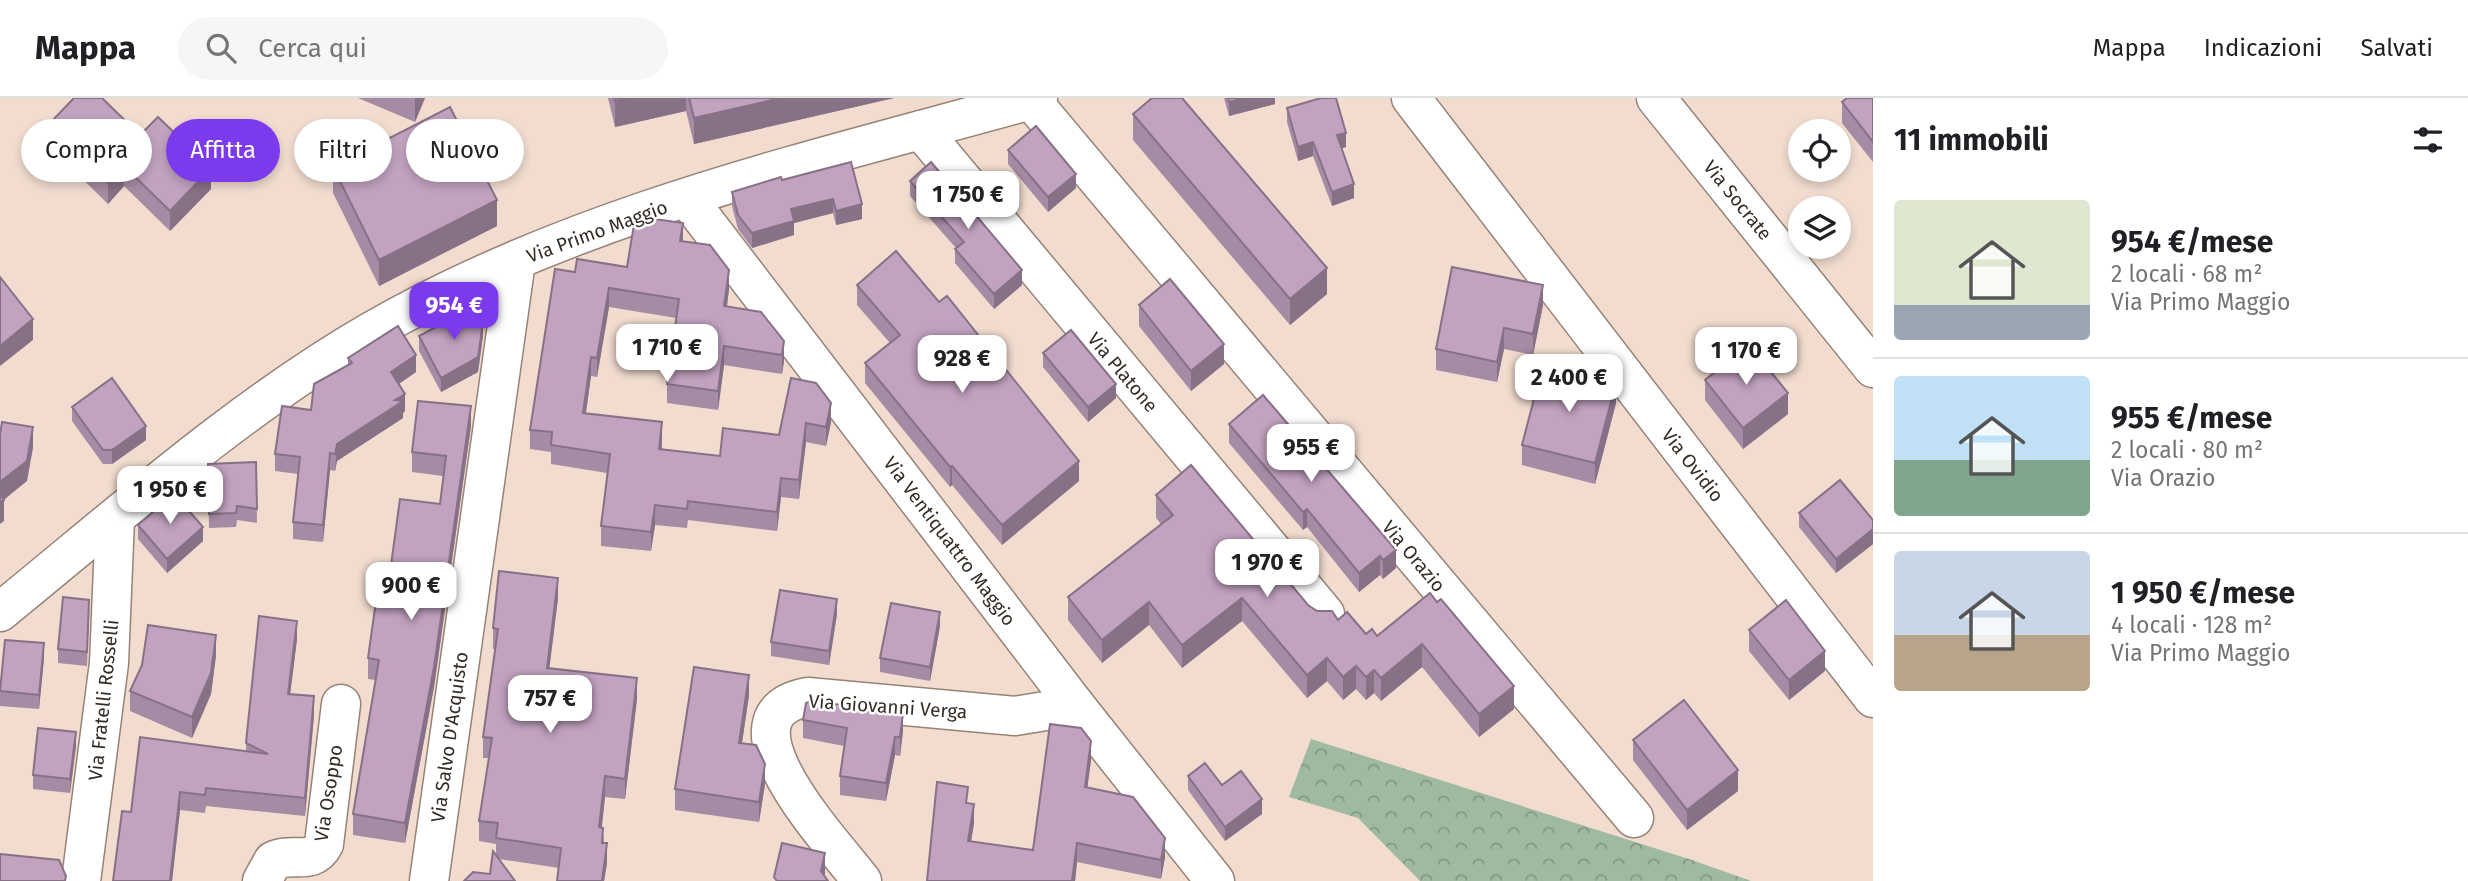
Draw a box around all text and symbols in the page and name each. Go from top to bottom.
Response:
search box [178,17,668,80]
text: Mappa [35,28,136,68]
icon: search [202,29,240,67]
text: Cerca qui [258,33,367,64]
text: Mappa [2093,34,2166,62]
text: Indicazioni [2204,34,2322,62]
text: Salvati [2360,34,2433,62]
chip: Compra [21,119,152,182]
chip: Affitta [166,119,280,182]
chip: Filtri [294,119,392,182]
chip: Nuovo [406,119,524,182]
map controls [1788,119,1851,259]
button: locate [1788,119,1851,182]
icon: filters [2409,121,2447,159]
text: 11 immobili [1894,122,2049,158]
street label: Via Socrate [1699,156,1777,245]
pin: 1 750 € [903,172,1033,231]
text: 1 750 € [932,180,1004,208]
street label: Via Primo Maggio [524,195,671,268]
button: layers [1788,196,1851,259]
text: 954 €/mese [2111,224,2273,260]
icon: home [1950,228,2034,312]
text: 2 locali · 68 m² [2111,260,2262,288]
pin: 954 € [405,282,503,342]
text: Via Primo Maggio [2111,288,2290,316]
text: 954 € [425,291,483,319]
pin: 1 710 € [602,324,732,384]
street label: Via Platone [1083,328,1163,417]
pin: 1 170 € [1681,328,1811,387]
text: 1 710 € [632,333,702,361]
pin: 928 € [913,336,1011,395]
text: 1 170 € [1711,336,1781,364]
text: 928 € [934,344,990,372]
pin: 2 400 € [1504,354,1634,414]
text: 2 400 € [1531,363,1607,391]
text: 955 €/mese [2111,400,2272,436]
icon: home [1950,404,2034,488]
pin: 955 € [1262,424,1360,484]
street label: Via Ovidio [1657,424,1728,507]
text: 955 € [1283,433,1339,461]
text: 2 locali · 80 m² [2111,436,2263,464]
street label: Via Ventiquattro Maggio [879,452,1021,630]
text: Via Orazio [2111,464,2215,492]
pin: 1 950 € [105,466,235,526]
text: 1 950 € [133,475,207,503]
street label: Via Orazio [1377,516,1450,597]
pin: 1 970 € [1202,540,1332,599]
text: 1 970 € [1231,548,1303,576]
pin: 900 € [362,562,460,622]
text: 900 € [382,571,440,599]
text: 1 950 €/mese [2111,575,2295,611]
icon: home [1950,579,2034,663]
text: 4 locali · 128 m² [2111,611,2272,639]
street label: Via Fratelli Rosselli [84,618,123,782]
text: Via Primo Maggio [2111,639,2290,667]
street label: Via Salvo D'Acquisto [426,650,473,824]
pin: 757 € [501,676,599,735]
text: 757 € [524,684,576,712]
street label: Via Giovanni Verga [808,689,968,724]
street label: Via Osoppo [309,743,348,843]

